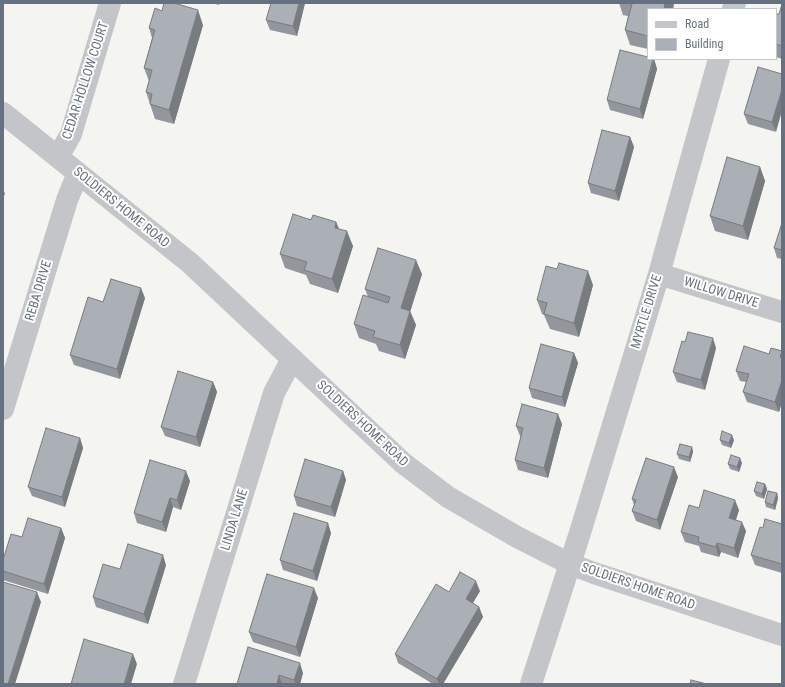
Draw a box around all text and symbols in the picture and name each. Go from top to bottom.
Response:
legend [647,8,777,60]
text: Road [685,17,709,31]
street label: CEDAR HOLLOW COURT [60,20,112,142]
text: Building [685,37,723,51]
street label: SOLDIERS HOME ROAD [70,164,172,252]
street label: REBA DRIVE [22,259,56,323]
street label: MYRTLE DRIVE [628,273,666,351]
street label: WILLOW DRIVE [682,274,760,312]
street label: SOLDIERS HOME ROAD [313,378,411,470]
street label: LINDA LANE [218,487,252,553]
street label: SOLDIERS HOME ROAD [579,560,697,614]

